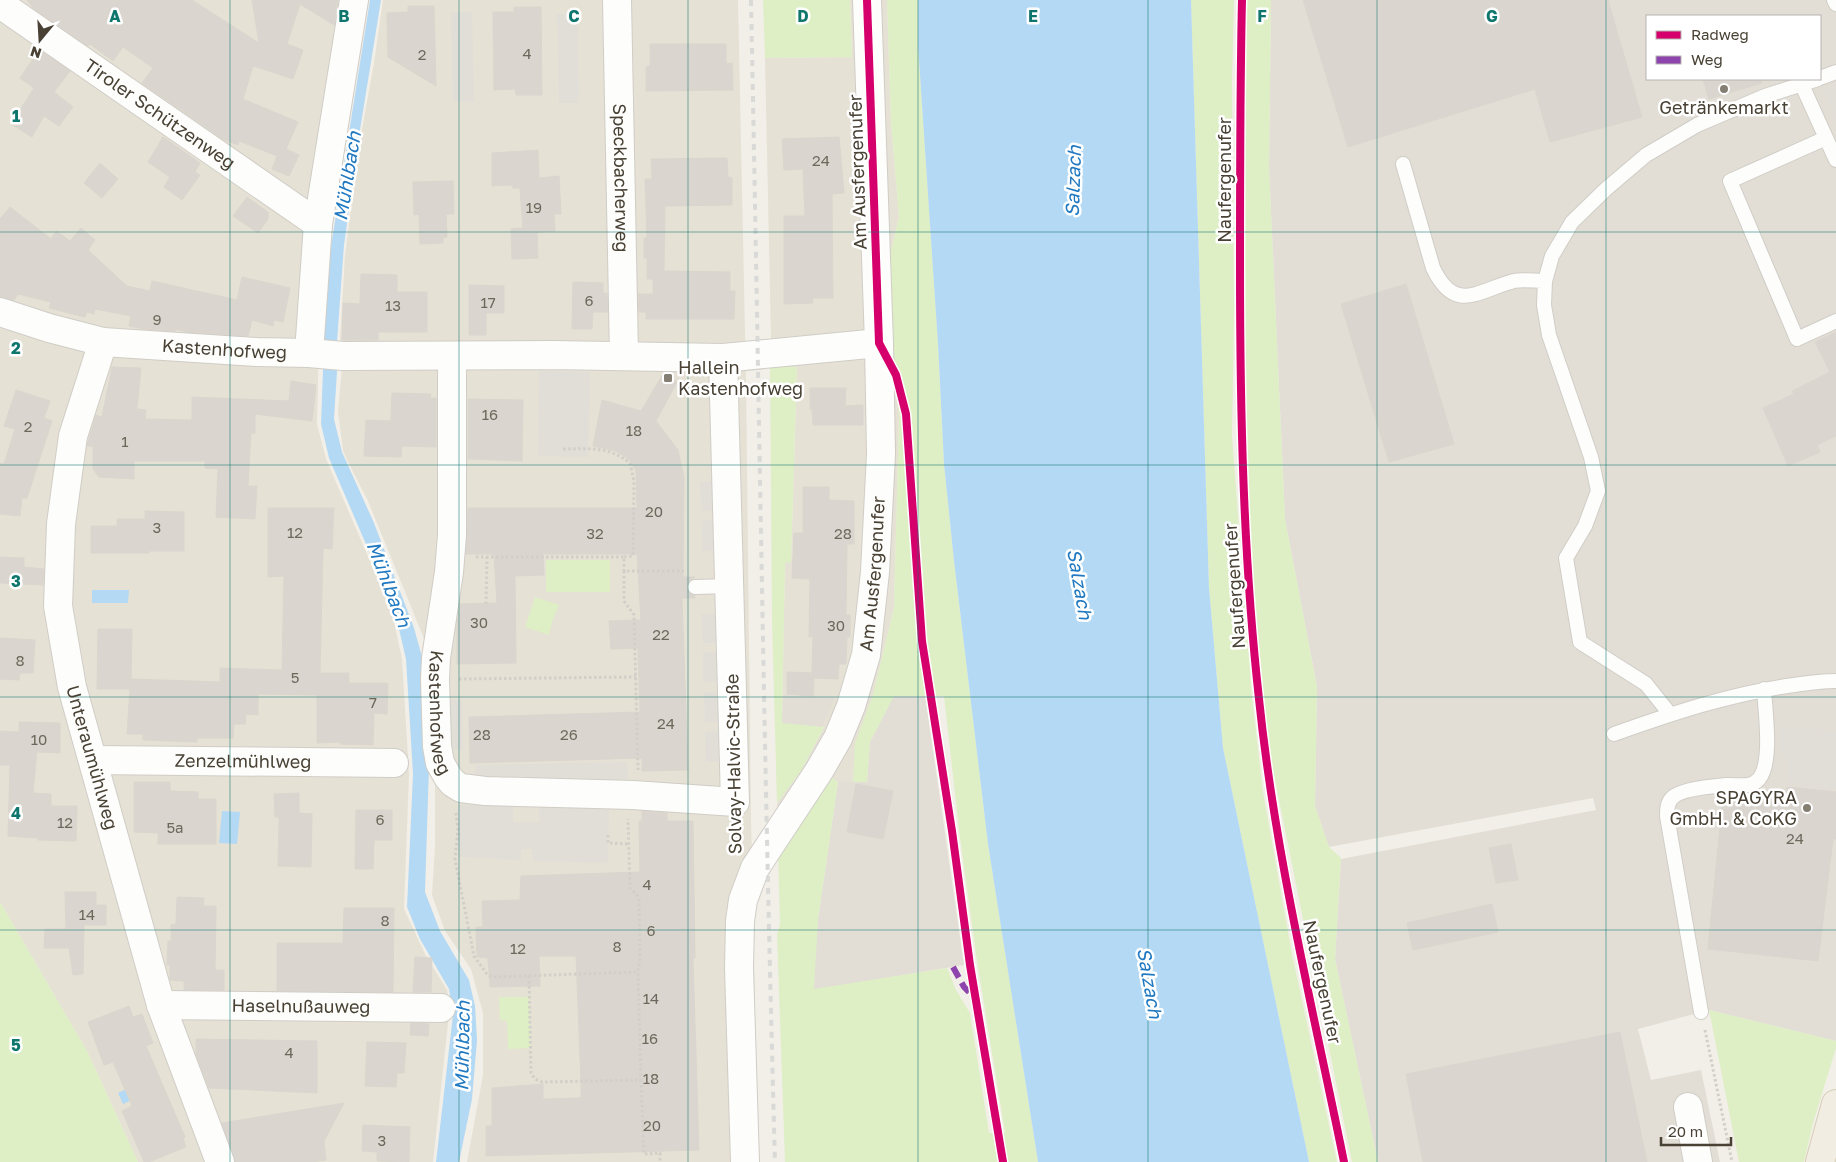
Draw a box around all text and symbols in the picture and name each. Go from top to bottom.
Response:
text: A [109,6,121,26]
text: B [338,6,350,26]
text: C [568,6,580,26]
text: D [797,6,809,26]
text: E [1028,6,1038,26]
text: F [1257,6,1267,26]
text: G [1486,6,1498,26]
north arrow [15,15,65,65]
legend [1646,15,1821,80]
text: Radweg [1691,25,1749,43]
text: N [28,43,44,63]
house number: 4 [522,44,532,62]
house number: 2 [418,45,426,63]
text: Weg [1691,50,1723,68]
street label: Tiroler Schützenweg [80,54,240,173]
marker: Getränkemarkt [1718,83,1730,95]
street label: Am Ausfergenufer [843,94,871,250]
place label: Getränkemarkt [1659,96,1789,118]
street label: Speckbacherweg [609,103,634,253]
text: 1 [12,106,20,126]
street label: Naufergenufer [1213,117,1235,243]
water label: Mühlbach [328,128,365,222]
water label: Salzach [1060,143,1085,217]
house number: 24 [812,151,830,169]
house number: 19 [526,198,542,216]
house number: 6 [584,291,594,309]
house number: 17 [480,293,496,311]
house number: 13 [385,296,401,314]
house number: 9 [152,310,162,328]
street label: Kastenhofweg [161,334,287,363]
text: 2 [11,338,21,358]
place label: Hallein Kastenhofweg [678,356,803,399]
marker: Hallein Kastenhofweg [662,372,674,384]
house number: 16 [482,405,498,423]
house number: 2 [24,417,32,435]
house number: 18 [626,421,642,439]
house number: 1 [121,432,129,450]
street label: Am Ausfergenufer [854,496,889,652]
house number: 20 [645,502,663,520]
house number: 3 [153,518,161,536]
house number: 12 [287,523,303,541]
street label: Naufergenufer [1219,523,1249,650]
house number: 32 [586,524,604,542]
house number: 28 [834,524,852,542]
water label: Mühlbach [363,538,417,631]
water label: Salzach [1063,547,1098,622]
text: 3 [11,571,21,591]
house number: 30 [470,613,488,631]
house number: 30 [827,616,845,634]
house number: 22 [652,625,670,643]
street label: Kastenhofweg [425,649,456,779]
house number: 8 [15,651,25,669]
house number: 5 [291,668,299,686]
street label: Solvay-Halvic-Straße [720,673,746,855]
street label: Unteraumühlweg [62,683,123,832]
house number: 7 [369,693,377,711]
house number: 24 [657,714,675,732]
house number: 28 [473,725,491,743]
house number: 26 [560,725,578,743]
house number: 10 [31,730,47,748]
street label: Zenzelmühlweg [174,749,312,772]
place label: SPAGYRA GmbH. & CoKG [1669,786,1797,829]
marker: SPAGYRA GmbH. & CoKG [1801,802,1813,814]
text: 4 [11,803,21,823]
house number: 6 [375,810,385,828]
house number: 12 [57,813,73,831]
house number: 5a [166,818,184,836]
house number: 24 [1786,829,1804,847]
house number: 4 [642,875,652,893]
house number: 14 [79,905,95,923]
house number: 8 [380,911,390,929]
street label: Naufergenufer [1299,918,1347,1046]
house number: 6 [646,921,656,939]
house number: 8 [612,937,622,955]
house number: 12 [510,939,526,957]
water label: Salzach [1133,946,1168,1021]
house number: 14 [643,989,659,1007]
street label: Haselnußauweg [231,994,371,1017]
water label: Mühlbach [449,999,474,1091]
house number: 16 [642,1029,658,1047]
text: 5 [11,1035,21,1055]
house number: 4 [284,1043,294,1061]
house number: 18 [643,1069,659,1087]
scale bar [1661,1114,1731,1146]
house number: 20 [643,1116,661,1134]
text: 20 m [1668,1122,1703,1140]
house number: 3 [378,1131,386,1149]

